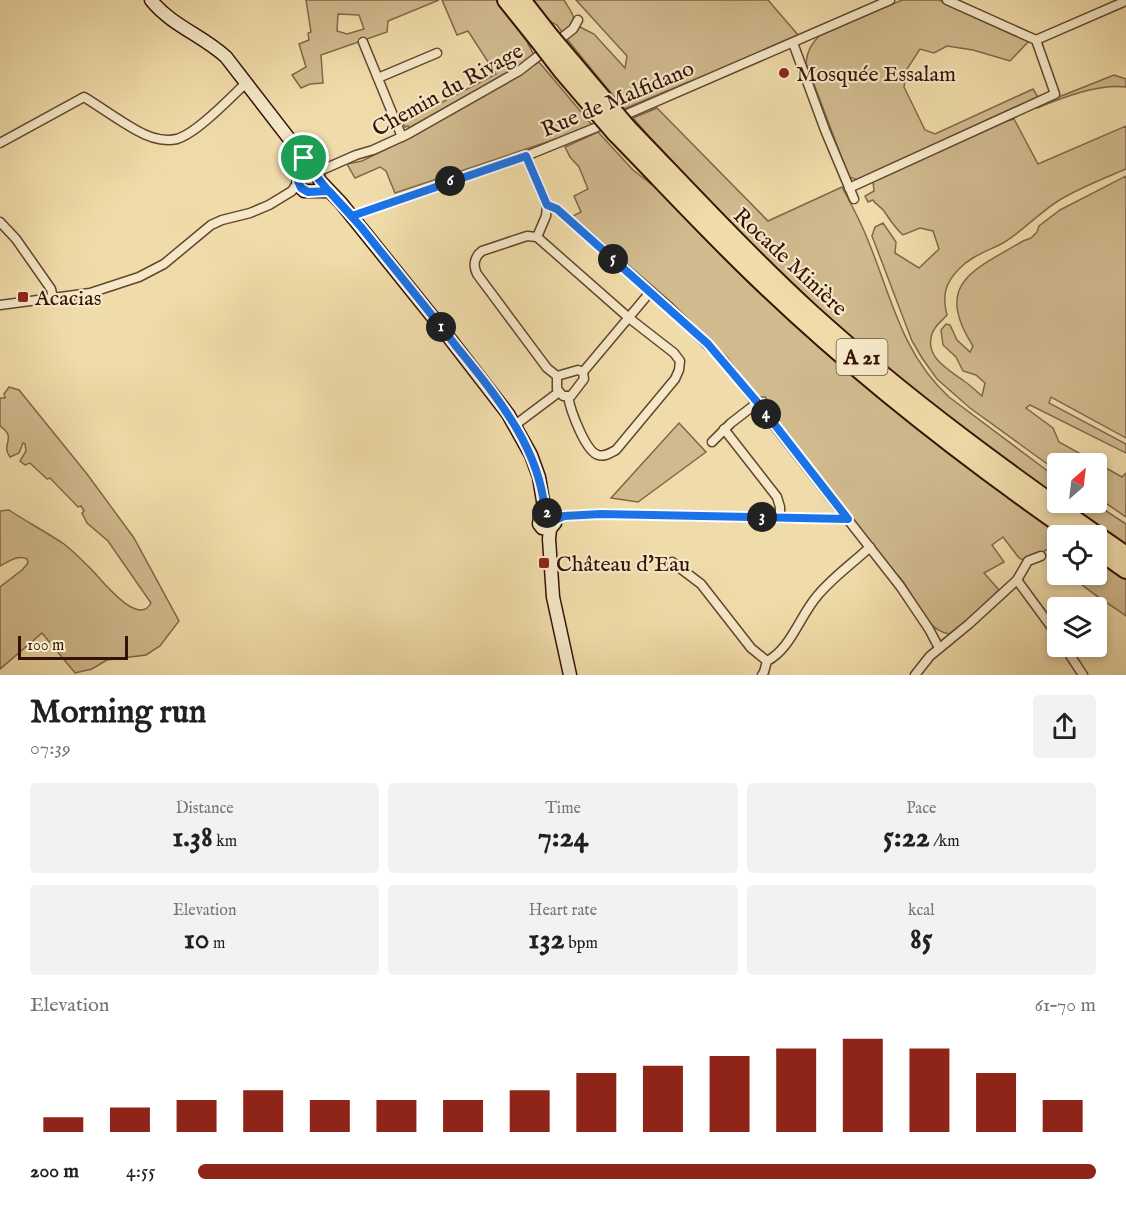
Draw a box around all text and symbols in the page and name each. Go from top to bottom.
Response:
street label: Chemin du Rivage [368,38,528,144]
street label: Rue de Malfidano [537,55,699,145]
place label: Mosquée Essalam [796,61,956,89]
marker: Mosquée Essalam [777,66,791,80]
pin [278,132,329,183]
icon: arrive [287,141,320,174]
pin: 6 [435,166,465,196]
text: 6 [447,171,453,191]
street label: Rocade Minière [727,202,853,323]
pin: 5 [598,244,628,274]
text: 5 [610,249,616,269]
place label: Acacias [34,285,101,313]
marker: Acacias [16,290,30,304]
pin: 1 [426,312,456,342]
text: 1 [438,317,444,337]
road number: A 21 [836,339,888,375]
pin: 4 [751,399,781,429]
text: 4 [762,404,770,424]
north arrow [1047,453,1107,513]
map controls [1047,453,1107,657]
pin: 2 [532,498,562,528]
pin: 3 [747,502,777,532]
text: 2 [543,503,551,523]
text: 3 [759,507,765,527]
button: locate [1047,525,1107,585]
place label: Château d'Eau [556,551,690,579]
marker: Château d'Eau [537,556,551,570]
button: layers [1047,597,1107,657]
scale bar [18,633,128,660]
text: 100 m [27,636,64,656]
text: Morning run [30,692,206,734]
button: share [1033,695,1096,758]
text: 07:39 [30,736,71,761]
text: Distance [176,799,234,819]
text: Time [545,799,581,819]
text: Pace [906,799,936,819]
text: 1.38 [172,819,213,857]
text: 7:24 [538,819,588,857]
text: 5:22 [883,819,930,857]
text: km [213,832,237,852]
text: /km [930,832,960,852]
text: Elevation [173,901,236,921]
text: Heart rate [529,901,597,921]
text: kcal [908,901,935,921]
text: 10 [184,921,210,959]
text: 132 [528,921,565,959]
text: 85 [910,921,933,959]
text: m [210,934,225,954]
text: bpm [565,934,598,954]
text: Elevation [30,993,109,1018]
text: 61–70 m [1035,993,1096,1018]
text: 200 m [30,1159,79,1184]
text: 4:55 [126,1159,156,1184]

